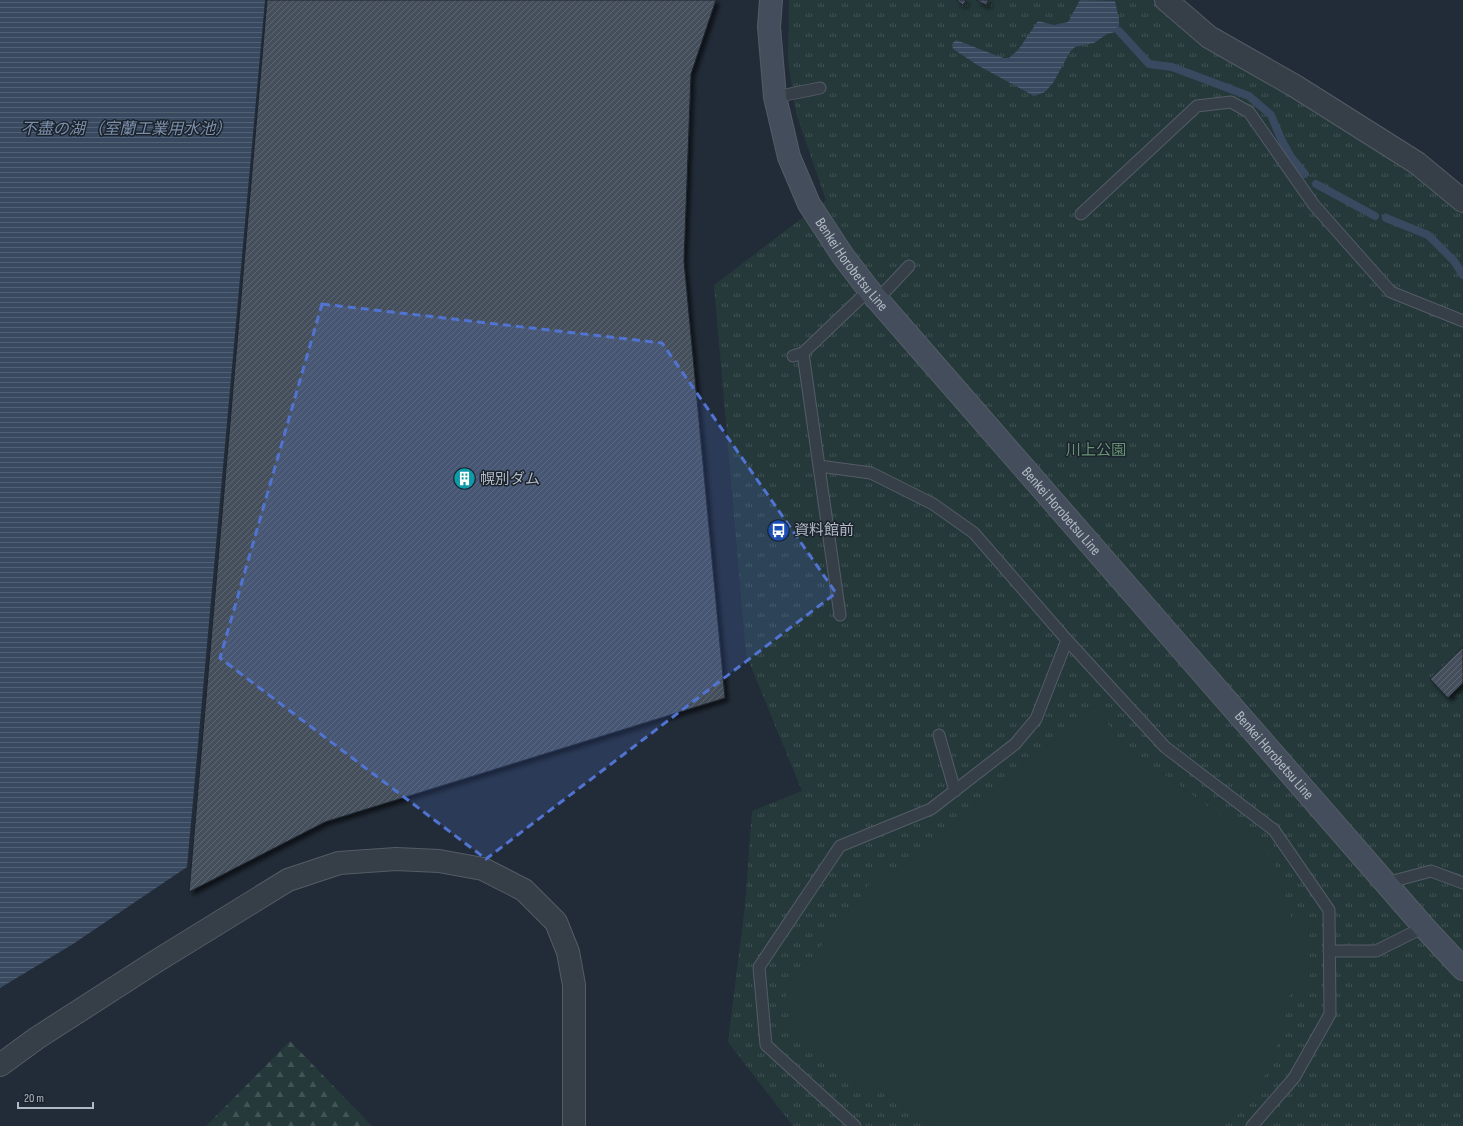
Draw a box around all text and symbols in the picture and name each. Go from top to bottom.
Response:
water label: 不盡の湖 （室蘭工業用水池） [21,120,231,139]
street label: Benkei Horobetsu Line [811,214,892,315]
park label: 川上公園 [1066,441,1126,460]
street label: Benkei Horobetsu Line [1017,463,1105,560]
building icon: 幌別ダム [452,466,478,492]
place label: 幌別ダム [480,470,540,489]
bus stop icon: 資料館前 [766,517,792,543]
place label: 資料館前 [794,521,854,540]
street label: Benkei Horobetsu Line [1230,707,1318,804]
scale bar [18,1084,93,1110]
text: 20 m [24,1091,44,1106]

